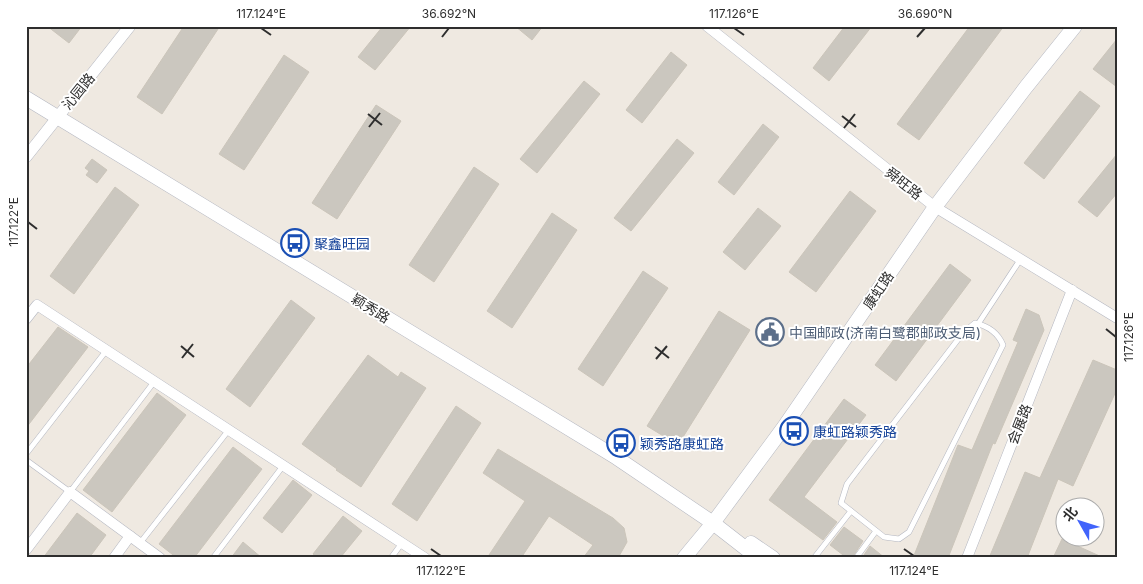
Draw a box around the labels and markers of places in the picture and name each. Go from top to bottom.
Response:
bus stop icon: 聚鑫旺园 [280,228,310,258]
place label: 聚鑫旺园 [314,235,370,252]
public building icon: 中国邮政(济南白鹭郡邮政支局) [755,317,785,347]
place label: 中国邮政(济南白鹭郡邮政支局) [789,324,981,341]
bus stop icon: 康虹路颖秀路 [779,416,809,446]
place label: 康虹路颖秀路 [813,423,897,440]
bus stop icon: 颖秀路康虹路 [606,428,636,458]
place label: 颖秀路康虹路 [640,435,724,452]

